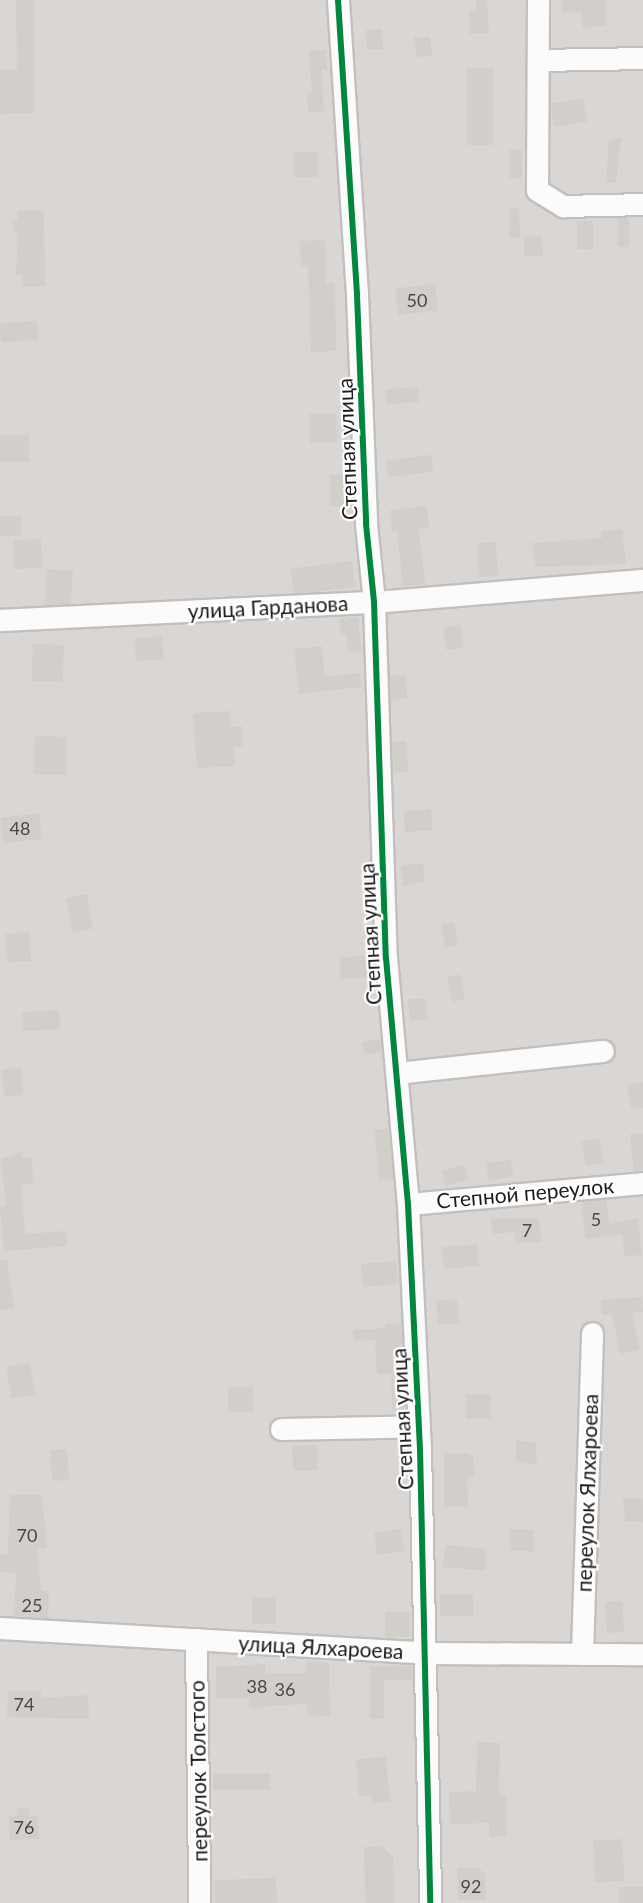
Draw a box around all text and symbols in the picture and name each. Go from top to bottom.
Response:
house number: 50 [407,289,427,311]
street label: Степная улица [332,378,362,520]
street label: улица Гарданова [187,590,349,624]
house number: 48 [10,817,30,839]
street label: Степная улица [354,862,386,1006]
street label: Степной переулок [435,1173,615,1213]
house number: 5 [591,1208,601,1230]
house number: 7 [522,1219,532,1241]
street label: Степная улица [386,1347,418,1491]
street label: переулок Ялхароева [571,1393,603,1593]
house number: 70 [17,1524,37,1546]
house number: 25 [22,1594,42,1616]
street label: улица Ялхароева [238,1630,404,1664]
house number: 38 [247,1675,267,1697]
house number: 36 [275,1678,295,1700]
street label: переулок Толстого [184,1680,212,1862]
house number: 74 [14,1693,34,1715]
house number: 76 [14,1816,34,1838]
house number: 92 [461,1875,481,1897]

